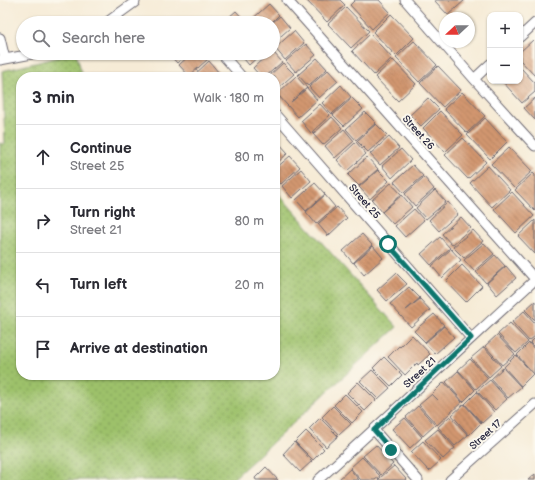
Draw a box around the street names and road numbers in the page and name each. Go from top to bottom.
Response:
street label: Street 26 [400,113,437,152]
street label: Street 25 [346,182,383,222]
street label: Street 21 [401,355,438,391]
street label: Street 17 [467,417,504,452]

